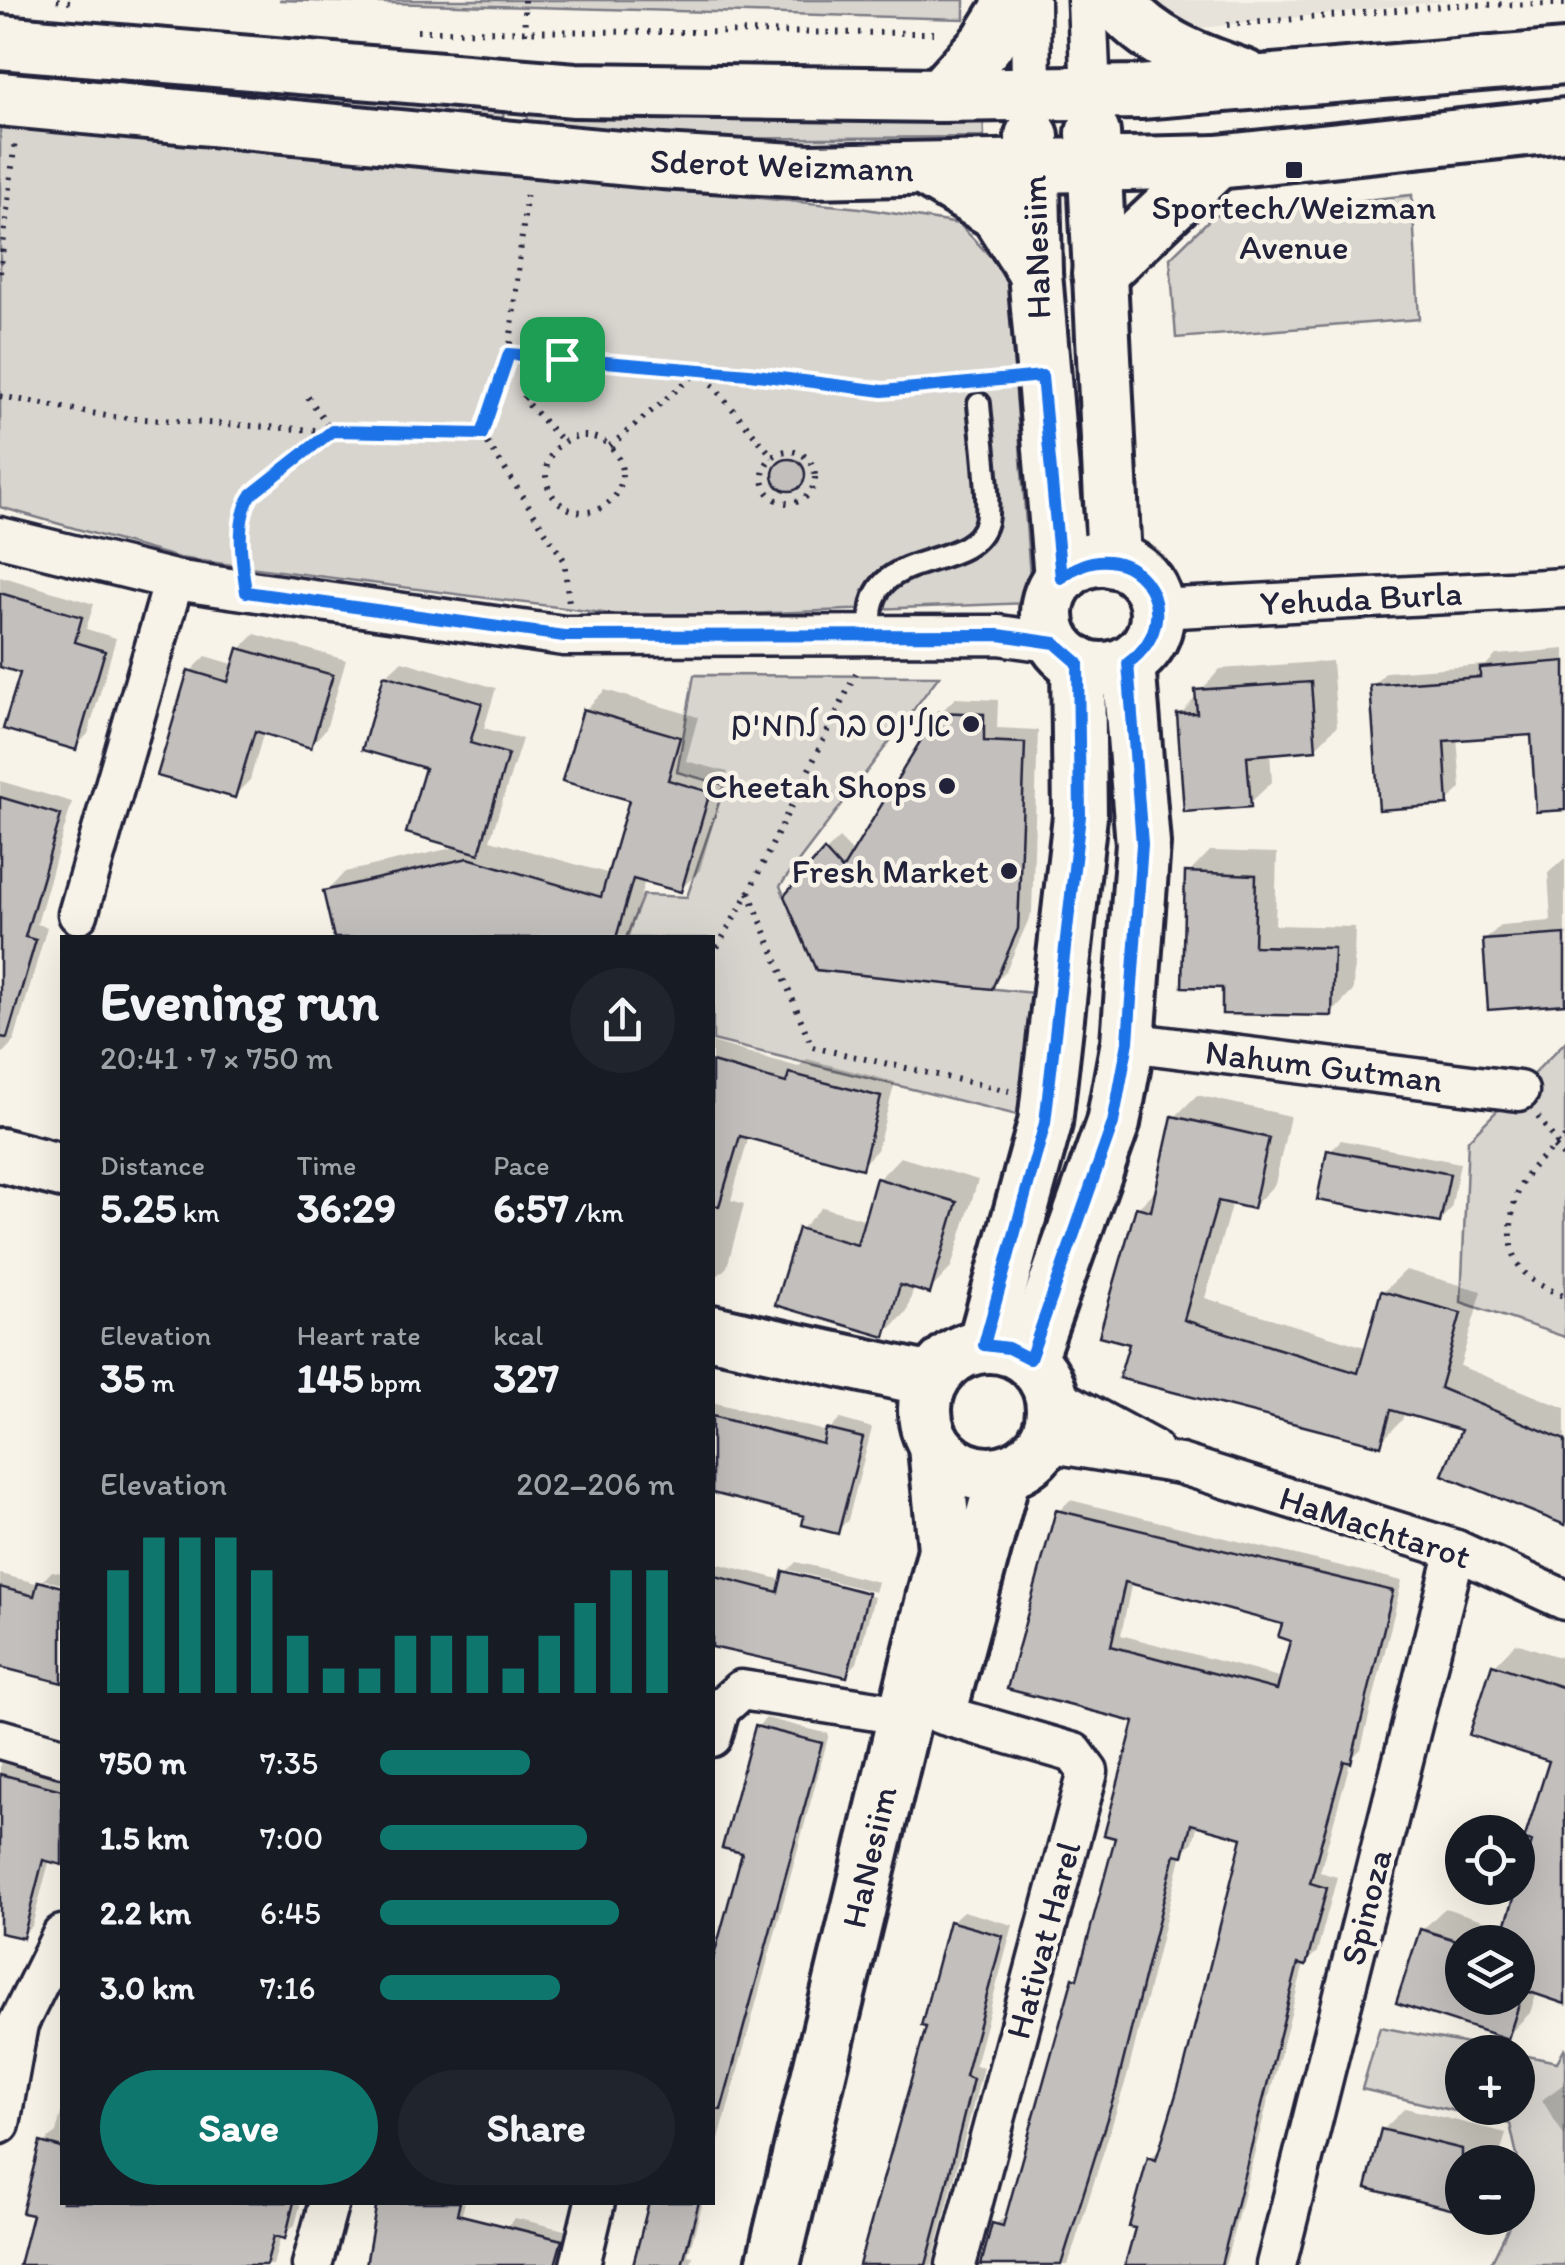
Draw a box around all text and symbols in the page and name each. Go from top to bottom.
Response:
street label: Sderot Weizmann [649,139,915,191]
marker: Sportech/Weizman Avenue [1283,159,1305,181]
street label: HaNesiim [1012,174,1060,320]
place label: Sportech/Weizman Avenue [1152,186,1437,268]
pin [520,317,605,402]
icon: arrive [535,332,590,387]
street label: Yehuda Burla [1259,572,1463,624]
place label: אלינס בר לחמים [730,703,951,745]
marker: אלינס בר לחמים [960,713,982,735]
place label: Cheetah Shops [705,765,927,807]
marker: Cheetah Shops [936,775,958,797]
place label: Fresh Market [791,850,989,892]
marker: Fresh Market [998,860,1020,882]
text: Evening run [100,968,379,1034]
button: share [570,968,675,1073]
street label: Nahum Gutman [1203,1031,1445,1101]
text: 20:41 · 7 × 750 m [100,1039,333,1077]
text: Distance [100,1148,205,1182]
text: Time [297,1148,356,1182]
text: Pace [493,1148,549,1182]
text: 5.25 [100,1182,177,1233]
text: 36:29 [297,1182,396,1233]
text: 6:57 [493,1182,569,1233]
text: km [177,1195,220,1229]
text: /km [569,1195,624,1229]
text: Elevation [100,1318,211,1352]
text: Heart rate [297,1318,421,1352]
text: kcal [493,1318,543,1352]
text: 35 [100,1352,145,1403]
text: 145 [297,1352,363,1403]
text: 327 [493,1352,559,1403]
text: m [145,1365,175,1399]
text: bpm [363,1365,422,1399]
text: Elevation [100,1465,227,1503]
text: 202–206 m [516,1465,675,1503]
street label: HaMachtarot [1274,1476,1476,1578]
text: 750 m [100,1744,187,1782]
text: 7:35 [260,1744,318,1782]
street label: HaNesiim [832,1782,906,1932]
map controls [1445,1815,1535,2235]
button: locate [1445,1815,1535,1905]
text: 1.5 km [100,1819,189,1857]
text: 7:00 [260,1819,323,1857]
street label: Hativat Harel [996,1837,1090,2043]
street label: Spinoza [1331,1845,1401,1969]
text: 2.2 km [100,1894,191,1932]
text: 6:45 [260,1894,321,1932]
button: layers [1445,1925,1535,2015]
text: 3.0 km [100,1969,195,2007]
text: 7:16 [260,1969,316,2007]
button: + [1445,2035,1535,2125]
button: Save [100,2070,378,2185]
button: Share [398,2070,675,2185]
button: − [1445,2145,1535,2235]

